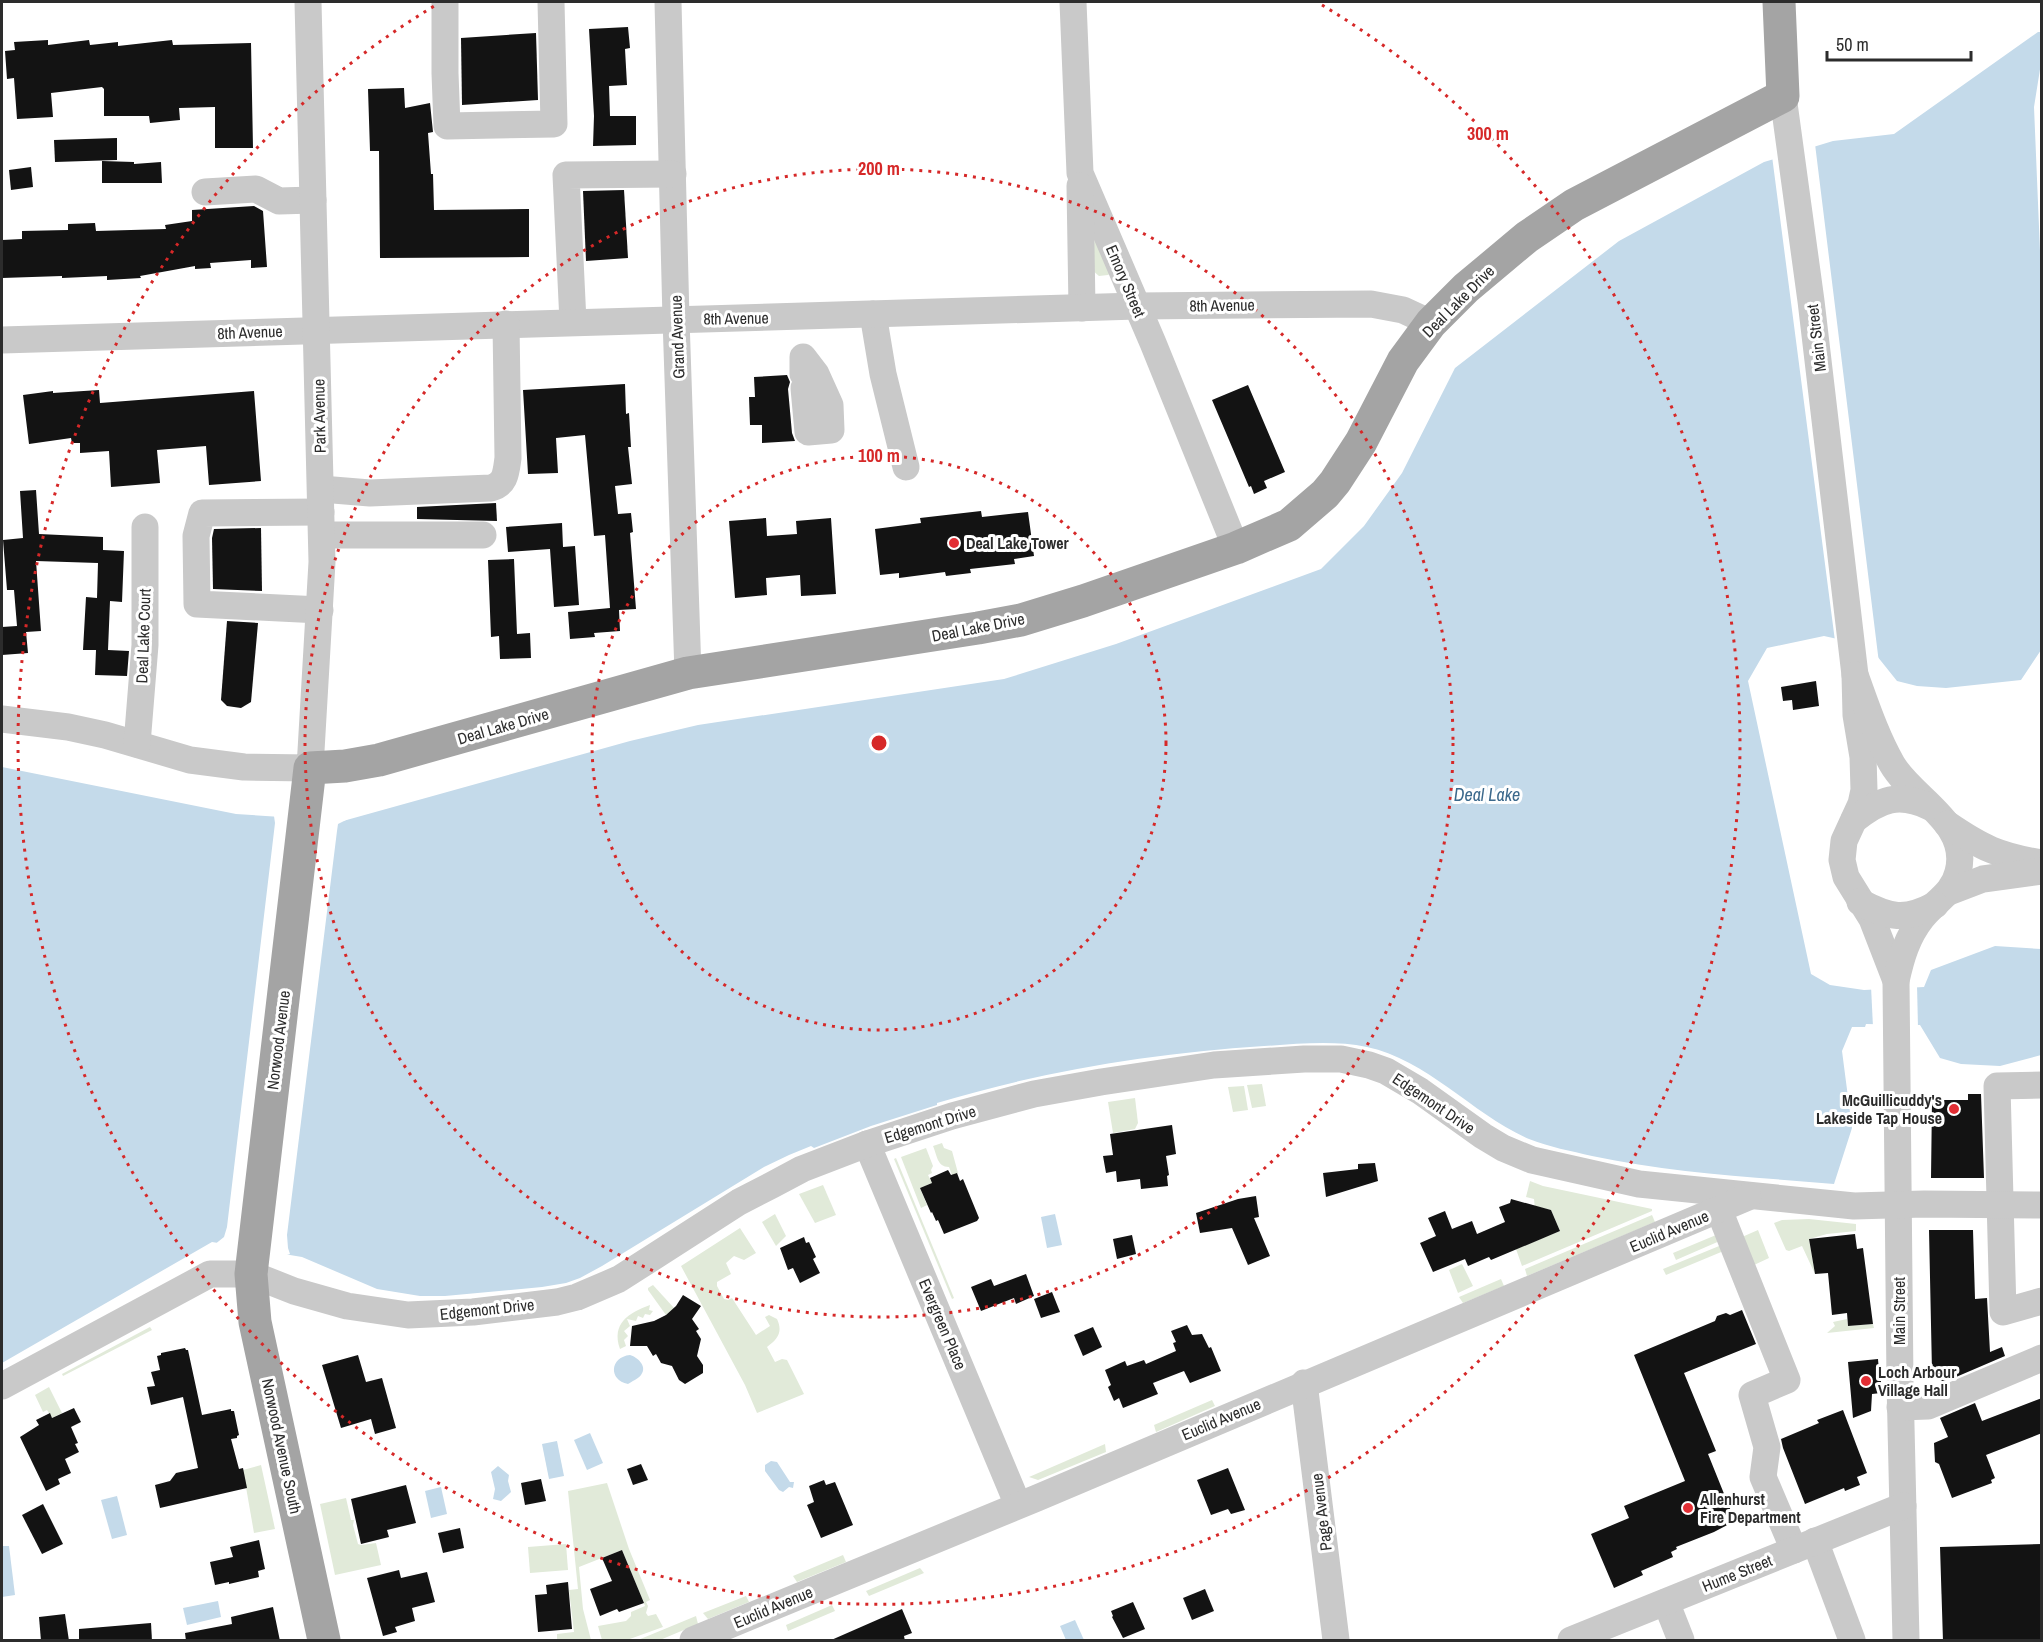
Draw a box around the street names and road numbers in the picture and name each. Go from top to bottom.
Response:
street label: Emory Street [1101,241,1151,321]
street label: Deal Lake Drive [1417,260,1499,342]
street label: 8th Avenue [1189,293,1255,317]
street label: Grand Avenue [665,295,689,379]
street label: Main Street [1801,303,1831,373]
street label: 8th Avenue [703,306,769,330]
street label: 8th Avenue [217,320,283,344]
street label: Park Avenue [307,379,331,453]
street label: Deal Lake Court [130,588,156,684]
street label: Deal Lake Drive [930,607,1026,647]
street label: Deal Lake Drive [455,702,551,750]
street label: Norwood Avenue [261,989,295,1091]
street label: Edgemont Drive [1389,1067,1479,1139]
street label: Edgemont Drive [881,1100,979,1148]
street label: Euclid Avenue [1626,1205,1712,1257]
street label: Evergreen Place [914,1275,972,1373]
street label: Main Street [1888,1277,1910,1345]
street label: Edgemont Drive [439,1293,535,1325]
street label: Norwood Avenue South [257,1376,307,1516]
street label: Euclid Avenue [1178,1393,1264,1445]
street label: Page Avenue [1305,1472,1337,1552]
street label: Hume Street [1699,1549,1776,1597]
street label: Euclid Avenue [730,1581,816,1633]

